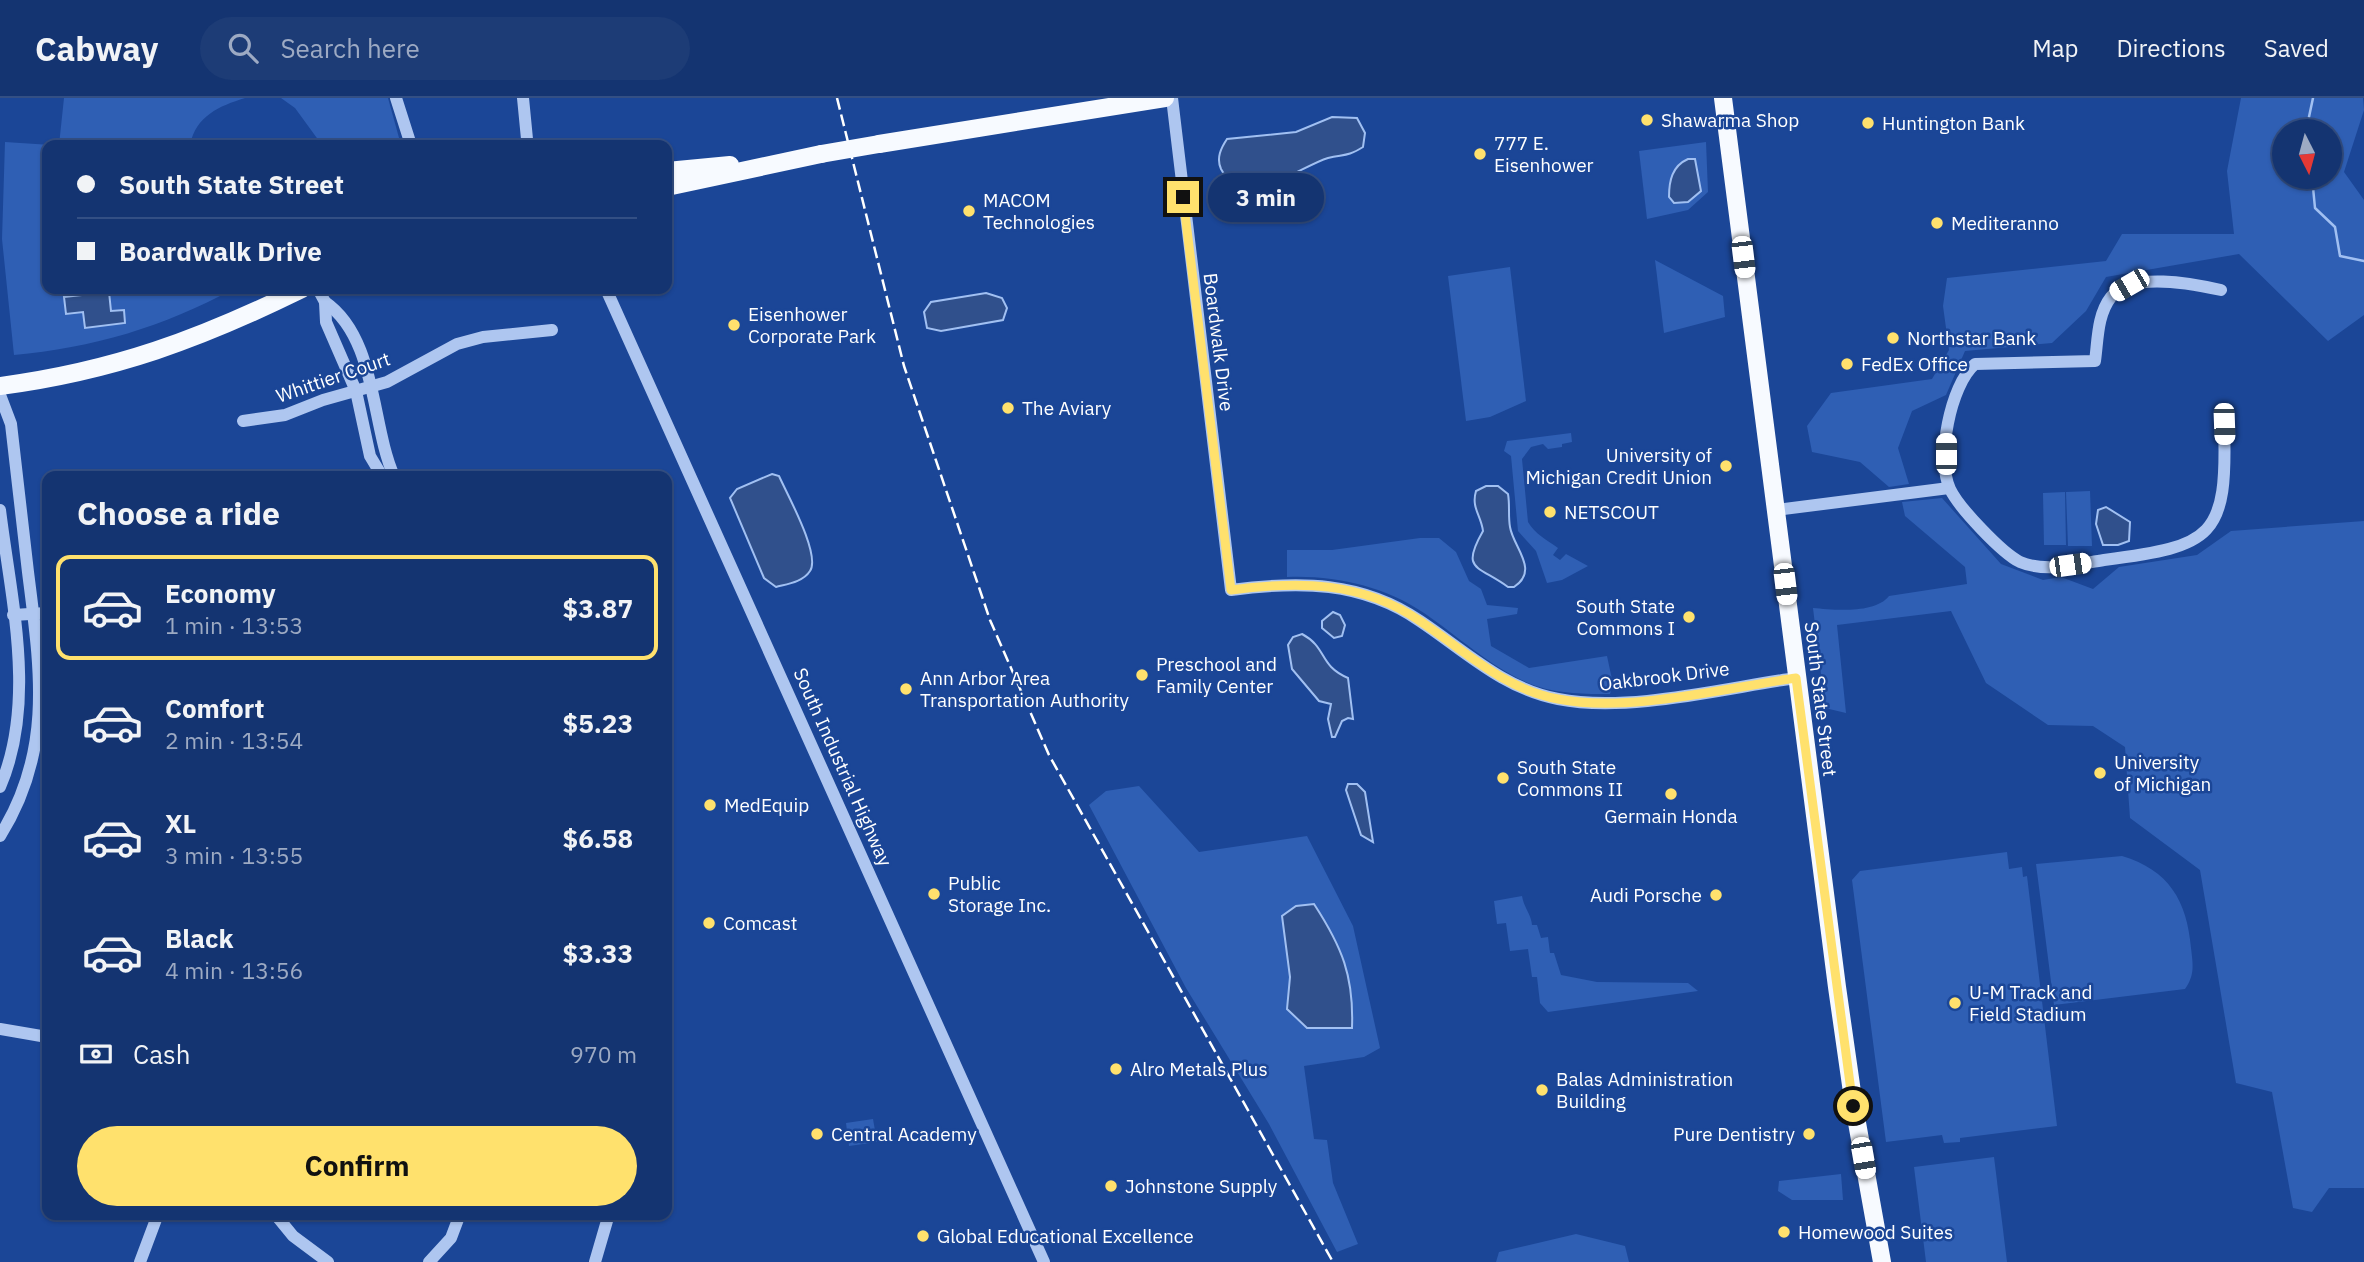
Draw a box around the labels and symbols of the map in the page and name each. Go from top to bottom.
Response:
place label: Shawarma Shop [1661,108,1799,132]
place label: Huntington Bank [1882,111,2025,135]
marker: Shawarma Shop [1639,112,1655,128]
marker: Huntington Bank [1860,115,1876,131]
north arrow [2272,119,2342,189]
place label: 777 E. Eisenhower [1494,131,1594,177]
marker: 777 E. Eisenhower [1472,146,1488,162]
callout: 3 min [1208,172,1323,222]
route end [1167,181,1199,213]
place label: MACOM Technologies [983,188,1095,234]
marker: MACOM Technologies [961,203,977,219]
place label: Mediteranno [1951,211,2059,235]
marker: Mediteranno [1929,215,1945,231]
car [1731,235,1756,279]
car [2106,265,2153,305]
street label: Boardwalk Drive [1199,271,1239,413]
place label: Eisenhower Corporate Park [748,302,876,348]
marker: Eisenhower Corporate Park [726,317,742,333]
place label: Northstar Bank [1907,326,2036,350]
marker: Northstar Bank [1885,330,1901,346]
street label: Whittier Court [273,346,393,408]
place label: FedEx Office [1861,352,1968,376]
marker: FedEx Office [1839,356,1855,372]
place label: The Aviary [1022,396,1112,420]
marker: The Aviary [1000,400,1016,416]
car [2213,403,2236,445]
car [1936,433,1957,475]
place label: University of Michigan Credit Union [1525,443,1712,489]
marker: University of Michigan Credit Union [1718,458,1734,474]
place label: NETSCOUT [1564,500,1659,524]
marker: NETSCOUT [1542,504,1558,520]
car [2048,552,2093,578]
car [1773,562,1798,606]
place label: South State Commons I [1576,594,1675,640]
marker: South State Commons I [1681,609,1697,625]
street label: South State Street [1800,620,1842,778]
place label: Preschool and Family Center [1156,652,1277,698]
street label: Oakbrook Drive [1597,656,1731,696]
street label: South Industrial Highway [788,664,898,870]
place label: Ann Arbor Area Transportation Authority [920,666,1129,712]
marker: Preschool and Family Center [1134,667,1150,683]
marker: Ann Arbor Area Transportation Authority [898,681,914,697]
place label: University of Michigan [2114,750,2211,796]
place label: South State Commons II [1517,755,1623,801]
marker: University of Michigan [2092,765,2108,781]
marker: South State Commons II [1495,770,1511,786]
marker: Germain Honda [1663,786,1679,802]
place label: MedEquip [724,793,809,817]
marker: MedEquip [702,797,718,813]
place label: Germain Honda [1604,804,1738,828]
place label: Public Storage Inc. [948,871,1051,917]
place label: Audi Porsche [1590,883,1702,907]
marker: Public Storage Inc. [926,886,942,902]
marker: Audi Porsche [1708,887,1724,903]
place label: Comcast [723,911,798,935]
marker: Comcast [701,915,717,931]
place label: U-M Track and Field Stadium [1969,980,2092,1026]
marker: U-M Track and Field Stadium [1947,995,1963,1011]
place label: Alro Metals Plus [1130,1057,1268,1081]
marker: Alro Metals Plus [1108,1061,1124,1077]
place label: Balas Administration Building [1556,1067,1733,1113]
marker: Balas Administration Building [1534,1082,1550,1098]
route start [1837,1090,1869,1122]
place label: Central Academy [831,1122,977,1146]
place label: Pure Dentistry [1673,1122,1796,1146]
marker: Central Academy [809,1126,825,1142]
marker: Pure Dentistry [1801,1126,1817,1142]
car [1850,1135,1877,1181]
place label: Johnstone Supply [1125,1174,1278,1198]
marker: Johnstone Supply [1103,1178,1119,1194]
place label: Homewood Suites [1798,1220,1953,1244]
place label: Global Educational Excellence [937,1224,1194,1248]
marker: Homewood Suites [1776,1224,1792,1240]
marker: Global Educational Excellence [915,1228,931,1244]

